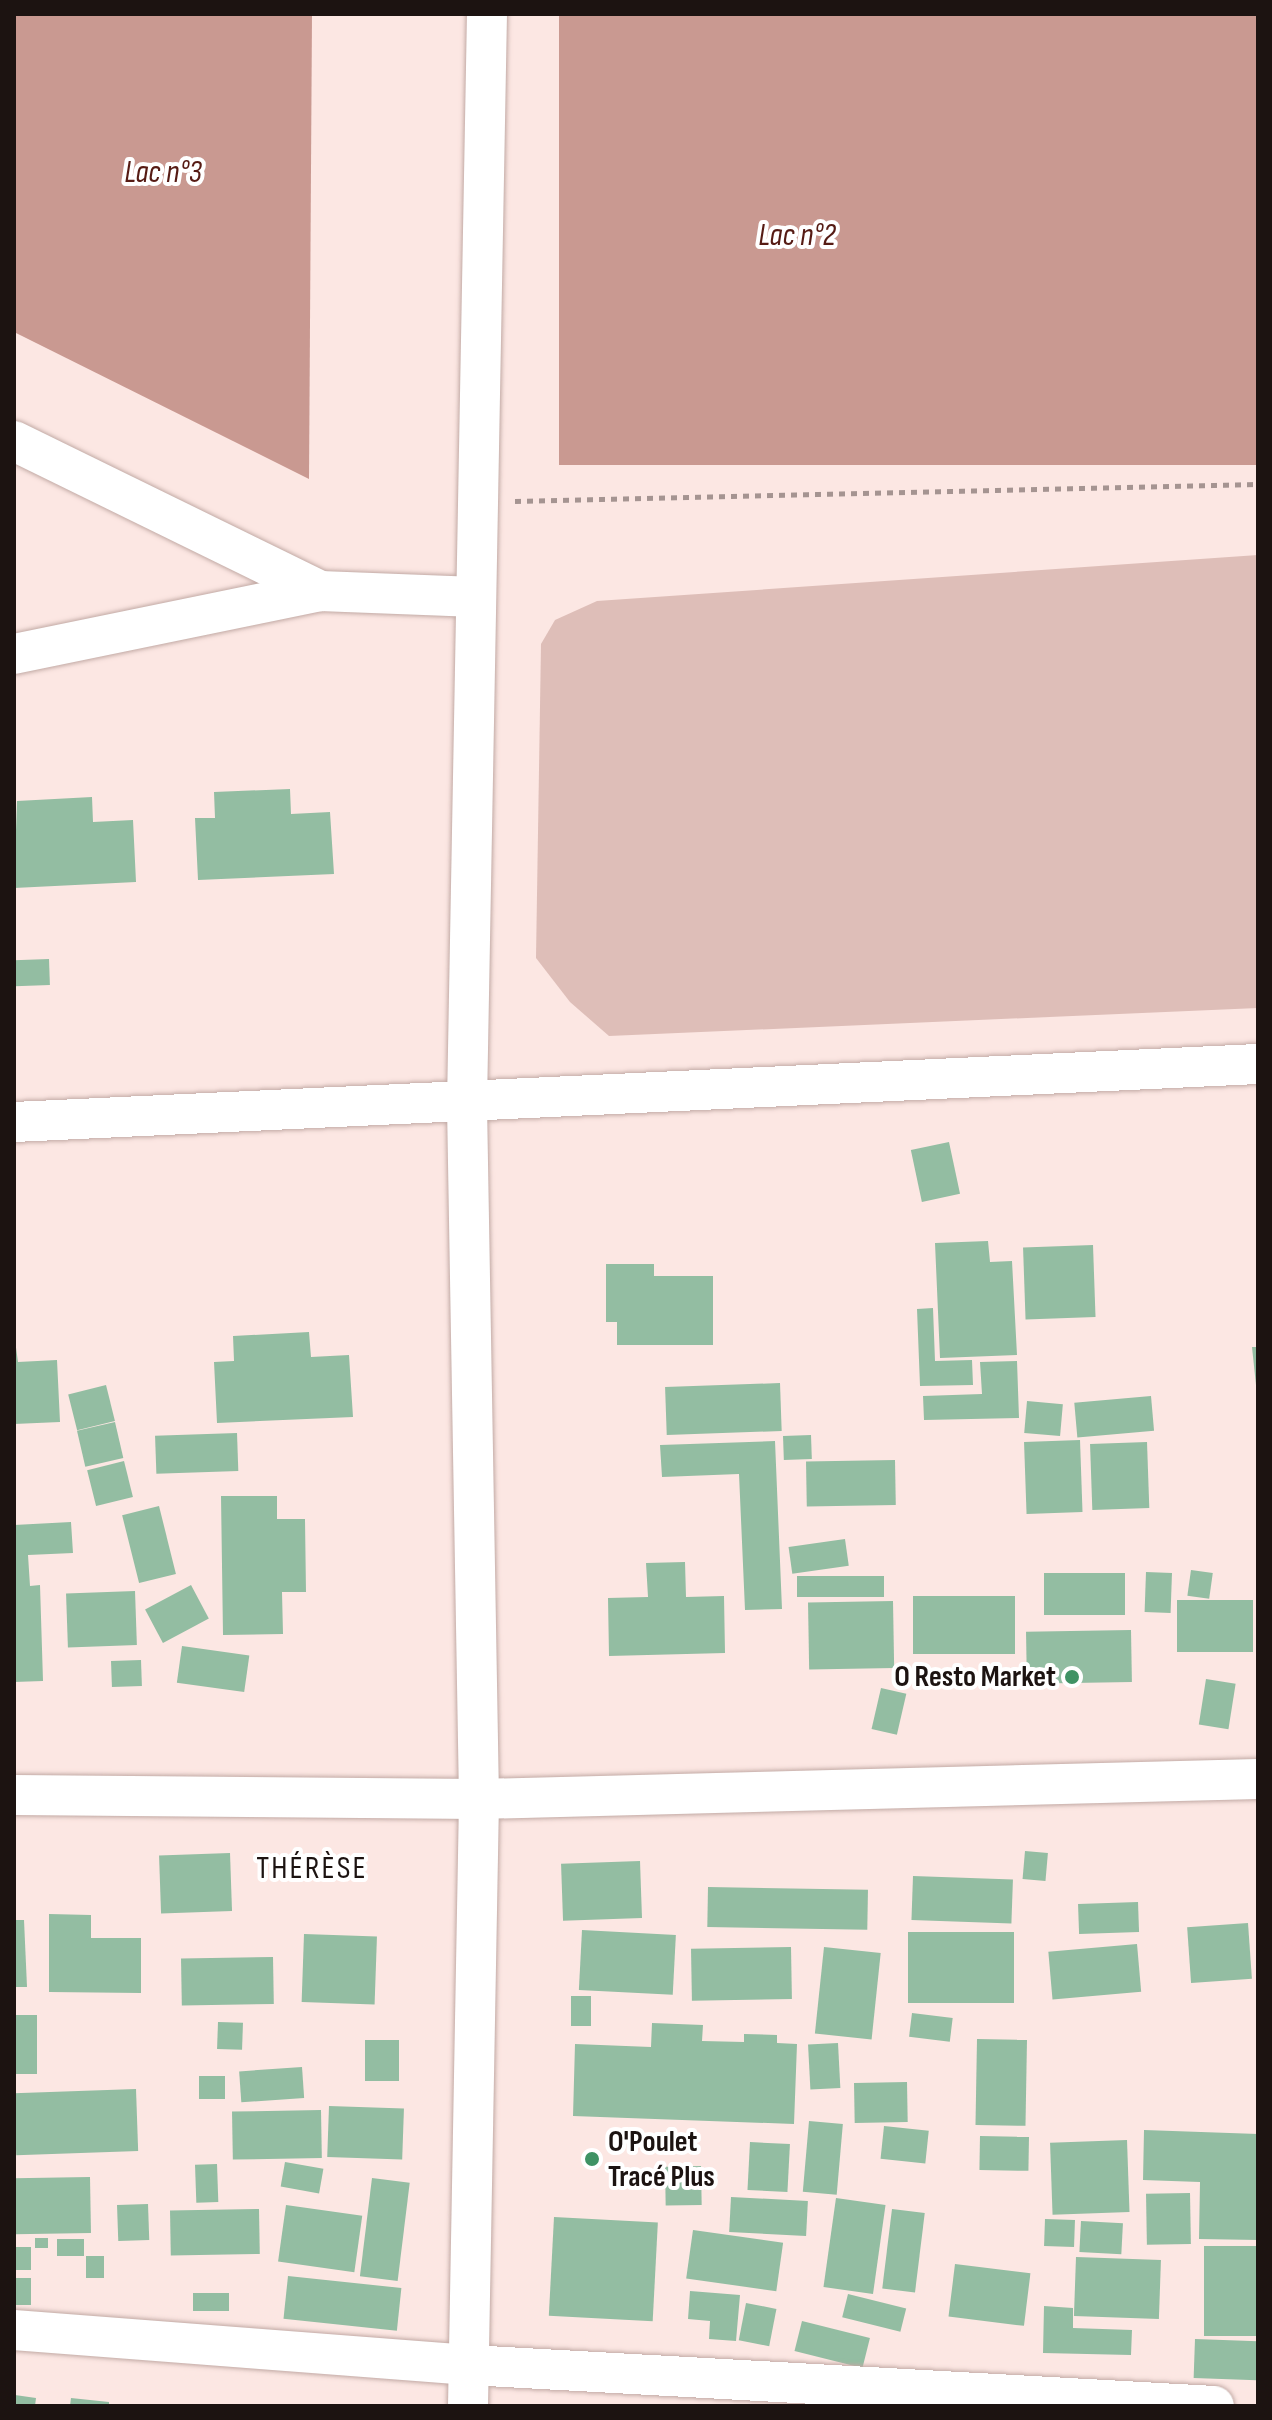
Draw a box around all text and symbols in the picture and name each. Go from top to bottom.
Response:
water label: Lac n°3 [124,154,202,192]
water label: Lac n°2 [758,217,836,255]
place label: O Resto Market [894,1659,1056,1695]
marker: O Resto Market [1063,1668,1081,1686]
district label: THÉRÈSE [256,1850,368,1888]
place label: O'Poulet Tracé Plus [608,2124,715,2194]
marker: O'Poulet Tracé Plus [583,2150,601,2168]

